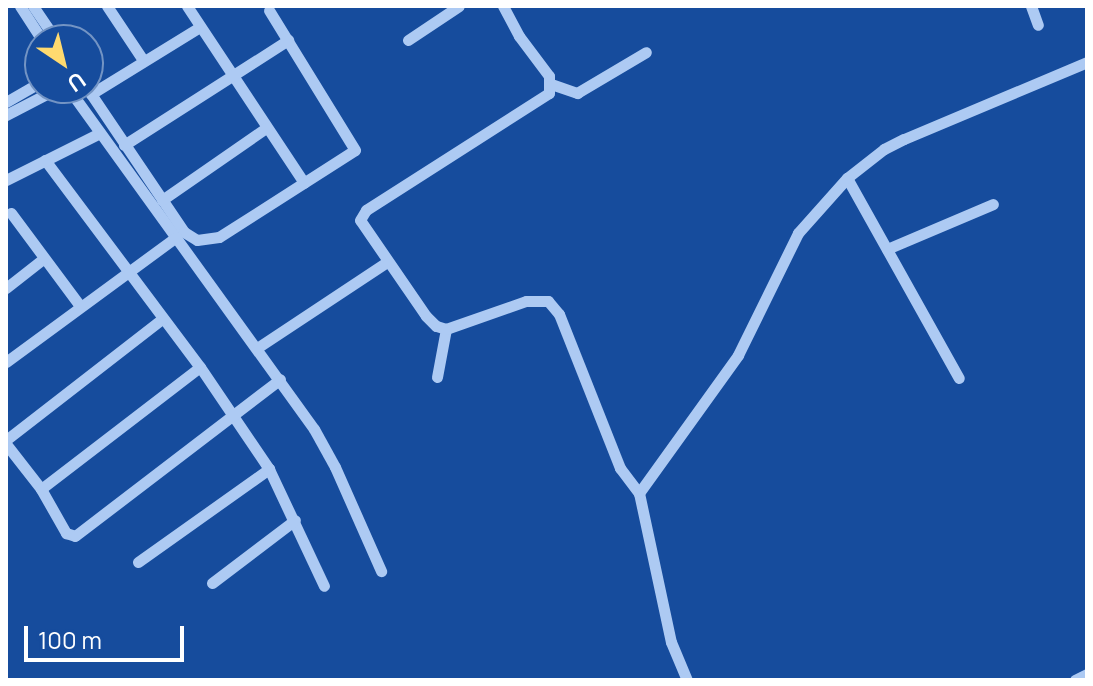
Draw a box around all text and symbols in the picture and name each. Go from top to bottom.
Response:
north arrow [24,24,104,104]
text: U [62,65,92,99]
scale bar [28,610,188,660]
text: 100 m [38,623,102,656]

